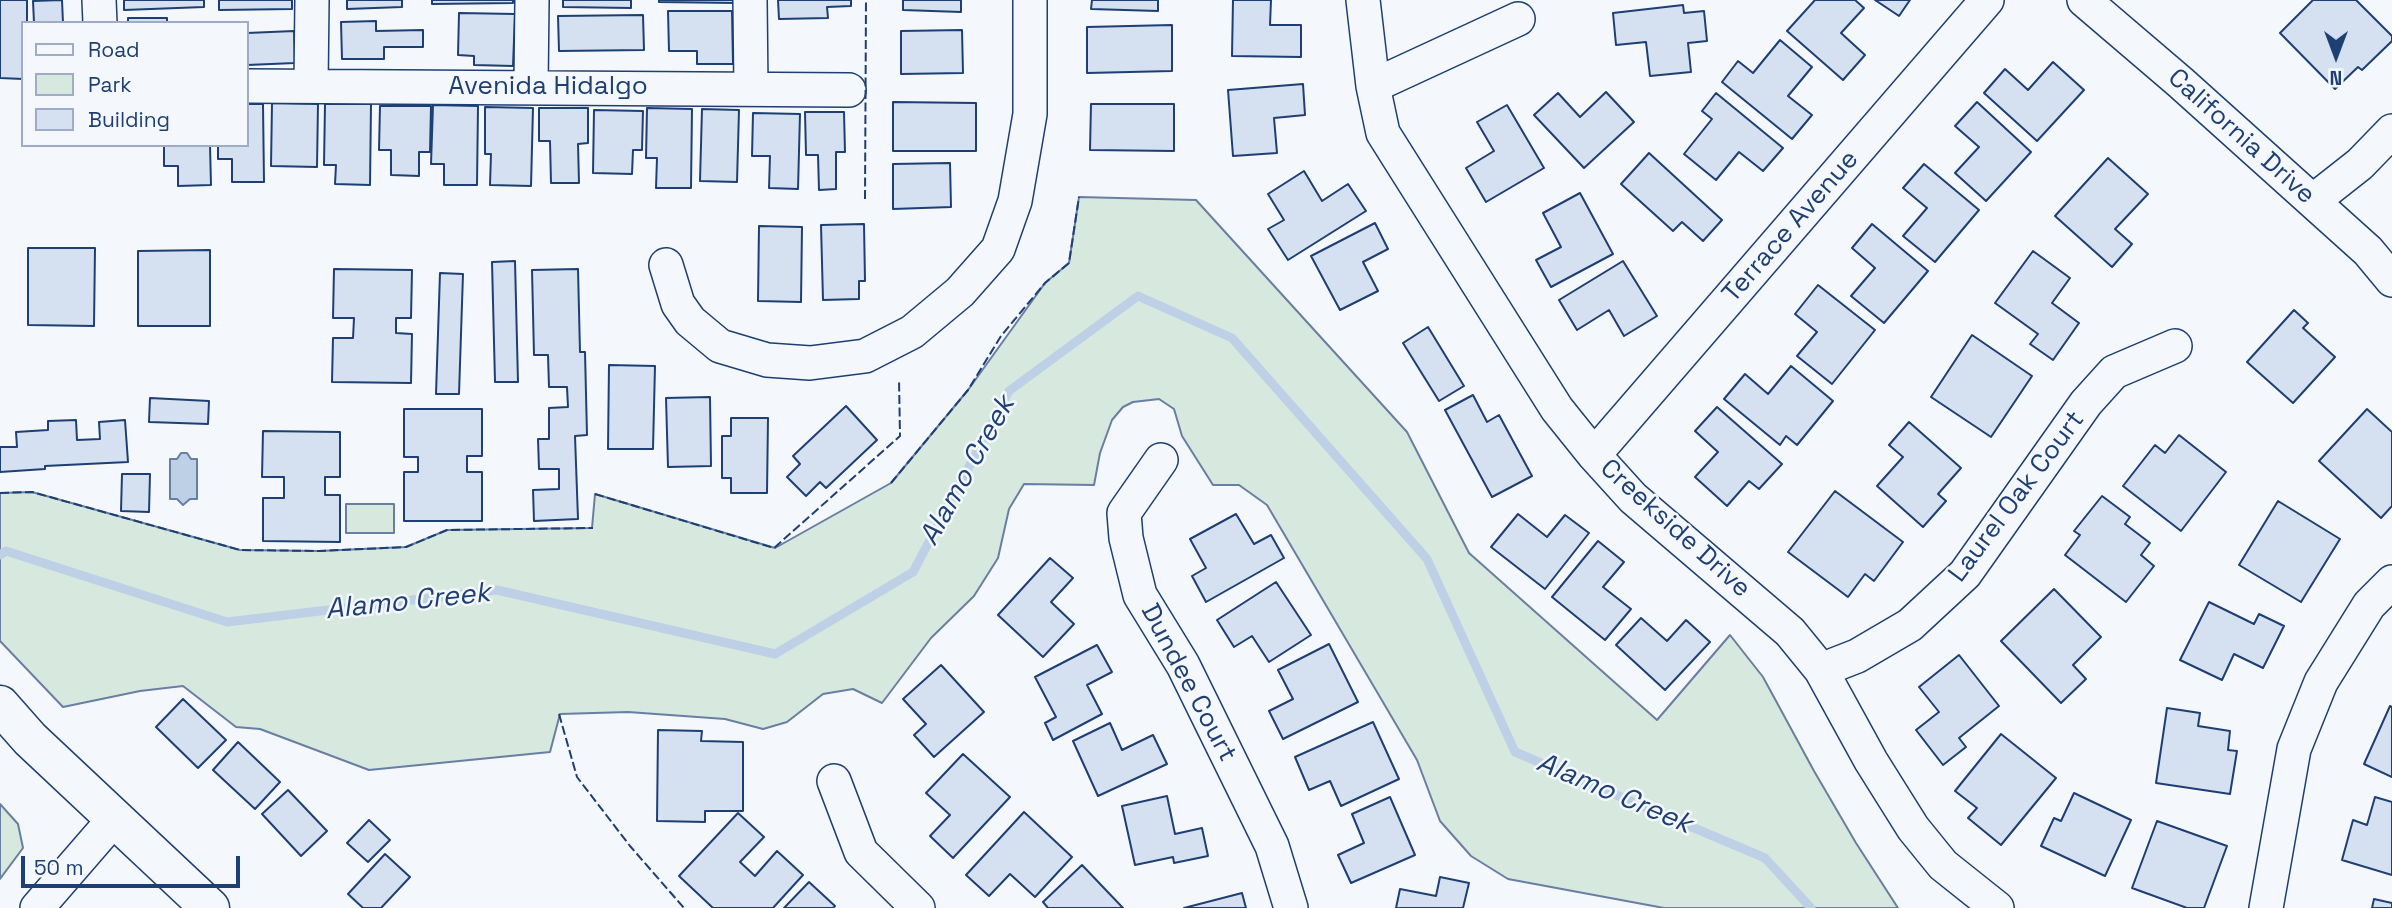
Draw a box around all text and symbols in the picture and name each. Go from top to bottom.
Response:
legend [21,21,248,147]
north arrow [2301,21,2371,91]
text: Road [88,36,140,63]
street label: California Drive [2161,63,2321,211]
text: N [2330,65,2342,90]
text: Park [88,71,132,98]
street label: Avenida Hidalgo [448,71,648,103]
text: Building [88,106,170,133]
street label: Terrace Avenue [1716,145,1866,309]
water label: Alamo Creek [913,391,1023,551]
street label: Laurel Oak Court [1943,405,2091,589]
street label: Creekside Drive [1593,453,1757,605]
water label: Alamo Creek [324,577,492,627]
street label: Dundee Court [1133,599,1243,767]
water label: Alamo Creek [1531,746,1697,842]
scale bar [24,842,243,886]
text: 50 m [34,854,84,881]

